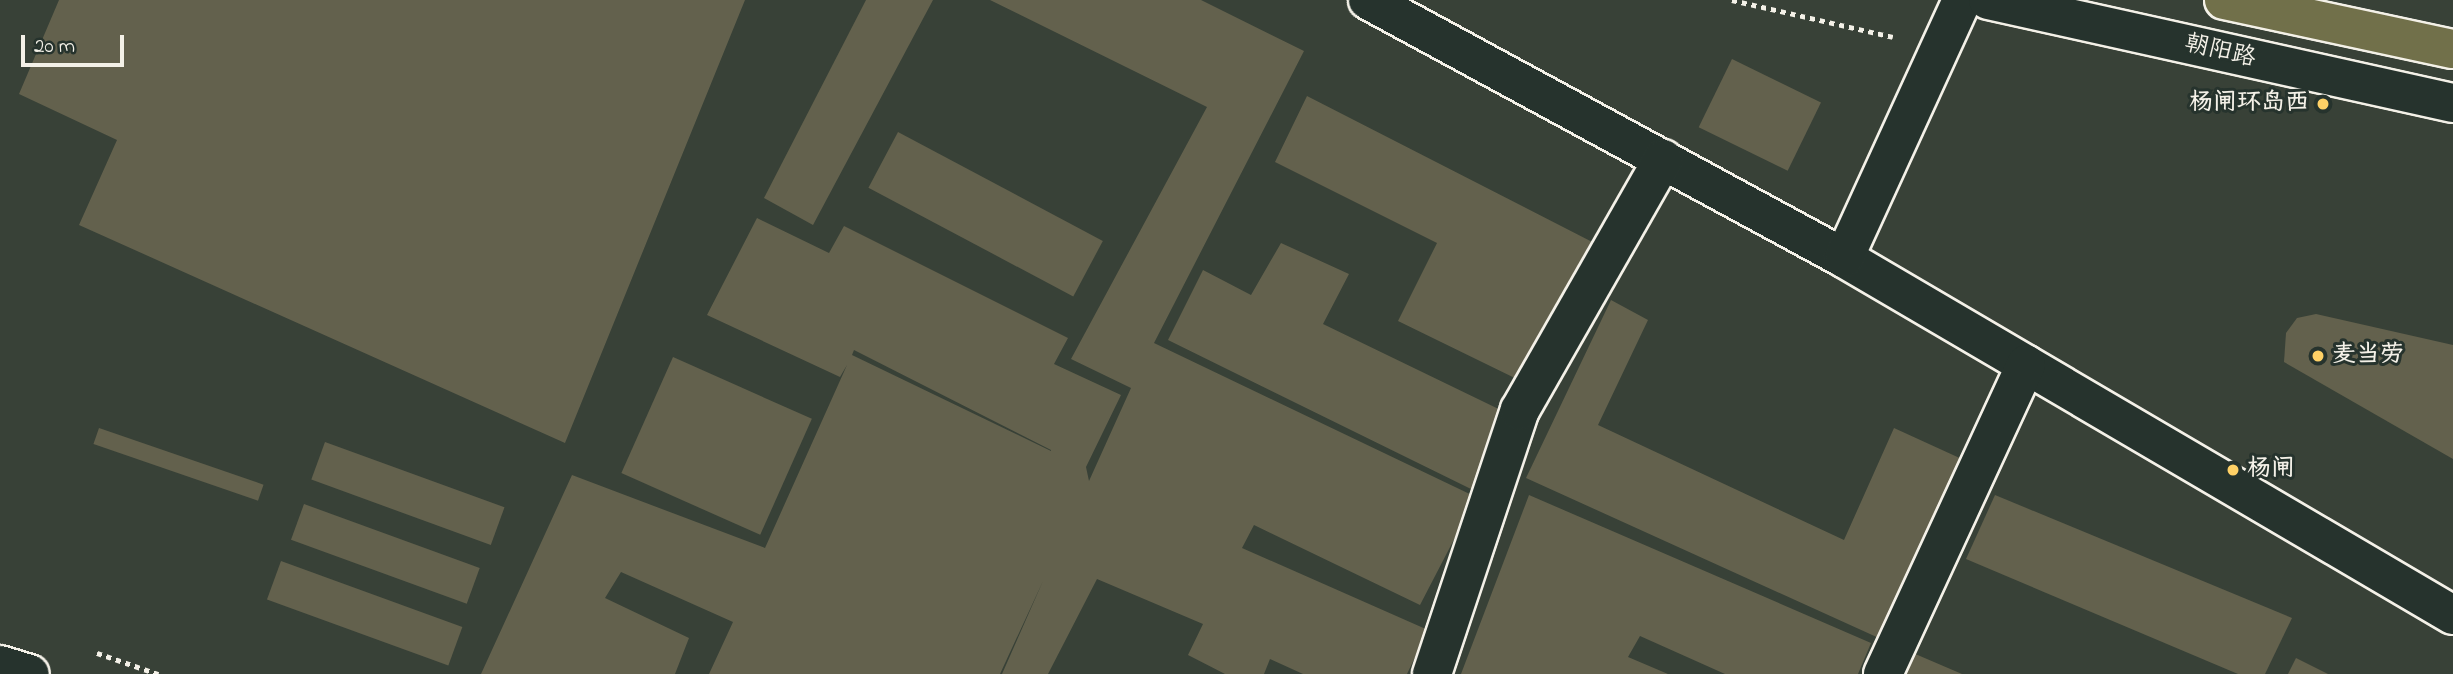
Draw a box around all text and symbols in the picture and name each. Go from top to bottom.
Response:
scale bar [24,21,128,65]
street label: 朝阳路 [2182,30,2258,74]
text: 20 m [34,32,75,62]
place label: 杨闸环岛西 [2189,90,2309,118]
marker: 杨闸环岛西 [2315,96,2331,112]
place label: 麦当劳 [2332,342,2404,370]
marker: 麦当劳 [2310,348,2326,364]
place label: 杨闸 [2247,456,2295,484]
marker: 杨闸 [2225,462,2241,478]

